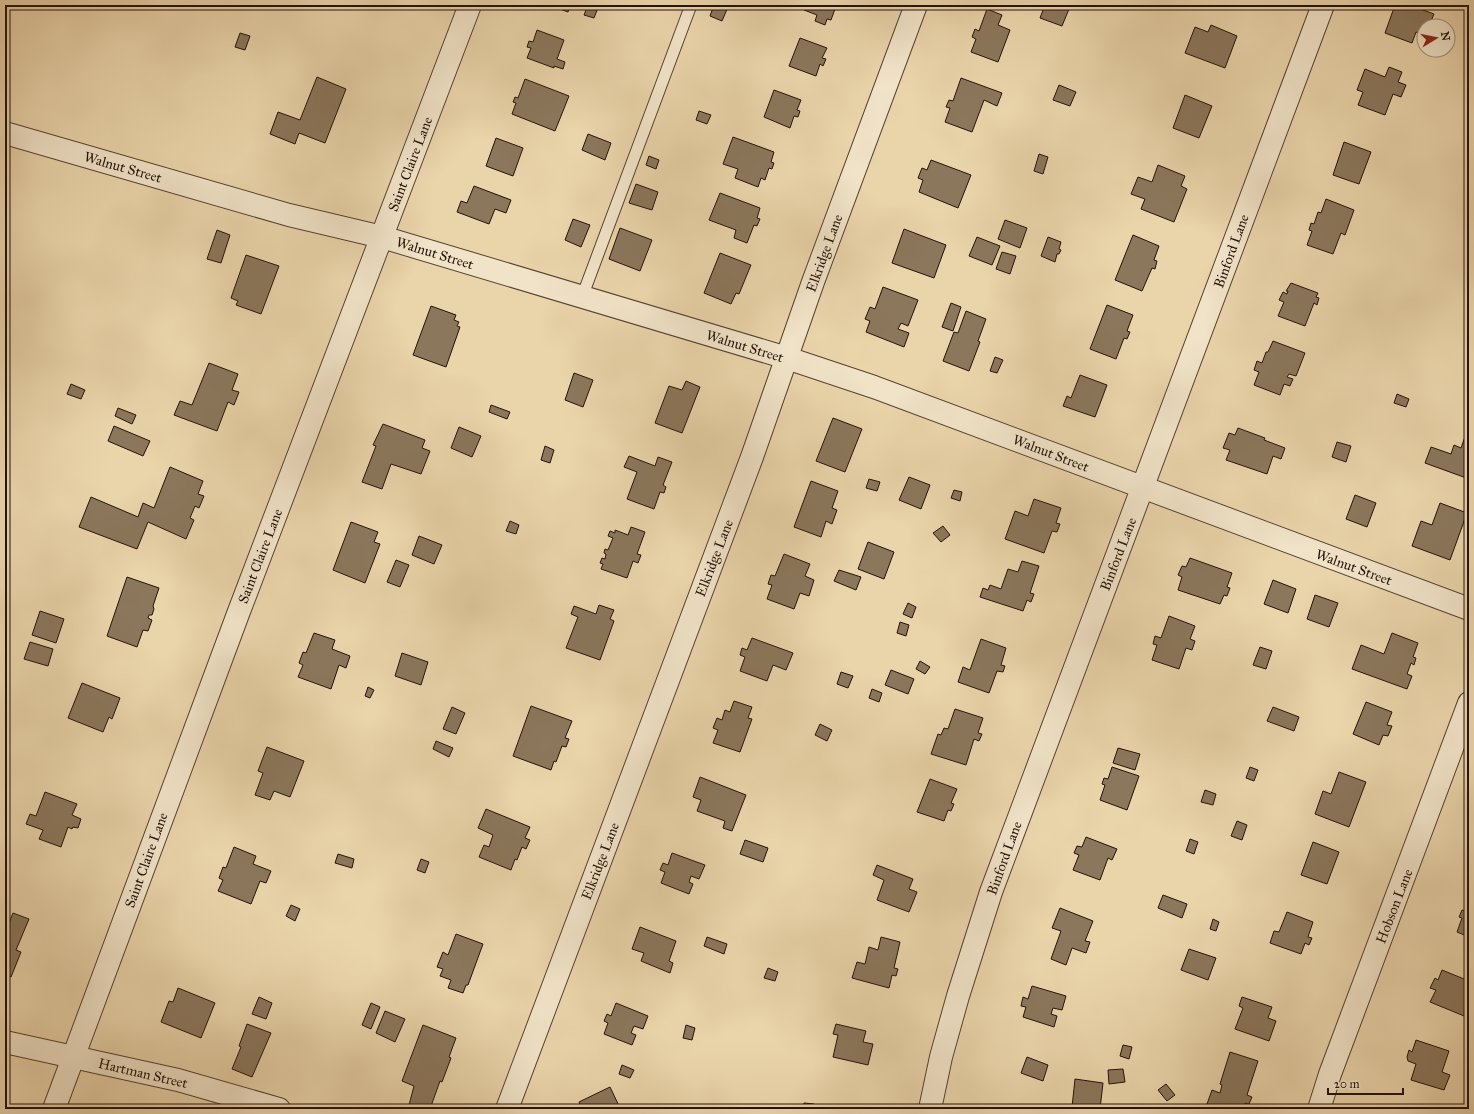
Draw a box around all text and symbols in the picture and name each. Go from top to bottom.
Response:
north arrow [1416,18,1456,58]
text: N [1438,31,1453,43]
street label: Saint Claire Lane [385,114,436,214]
street label: Walnut Street [82,148,164,187]
street label: Elkridge Lane [803,212,846,294]
street label: Binford Lane [1210,212,1253,290]
street label: Walnut Street [394,234,476,273]
street label: Walnut Street [704,327,786,366]
street label: Walnut Street [1010,431,1091,476]
street label: Saint Claire Lane [235,506,286,606]
street label: Binford Lane [1097,515,1140,593]
street label: Elkridge Lane [692,517,737,599]
street label: Walnut Street [1313,546,1394,589]
street label: Saint Claire Lane [121,810,172,910]
street label: Binford Lane [983,819,1026,897]
street label: Elkridge Lane [578,820,623,902]
street label: Hobson Lane [1372,866,1417,946]
street label: Hartman Street [97,1055,189,1092]
scale bar [1328,1070,1403,1096]
text: 20 m [1334,1077,1360,1091]

